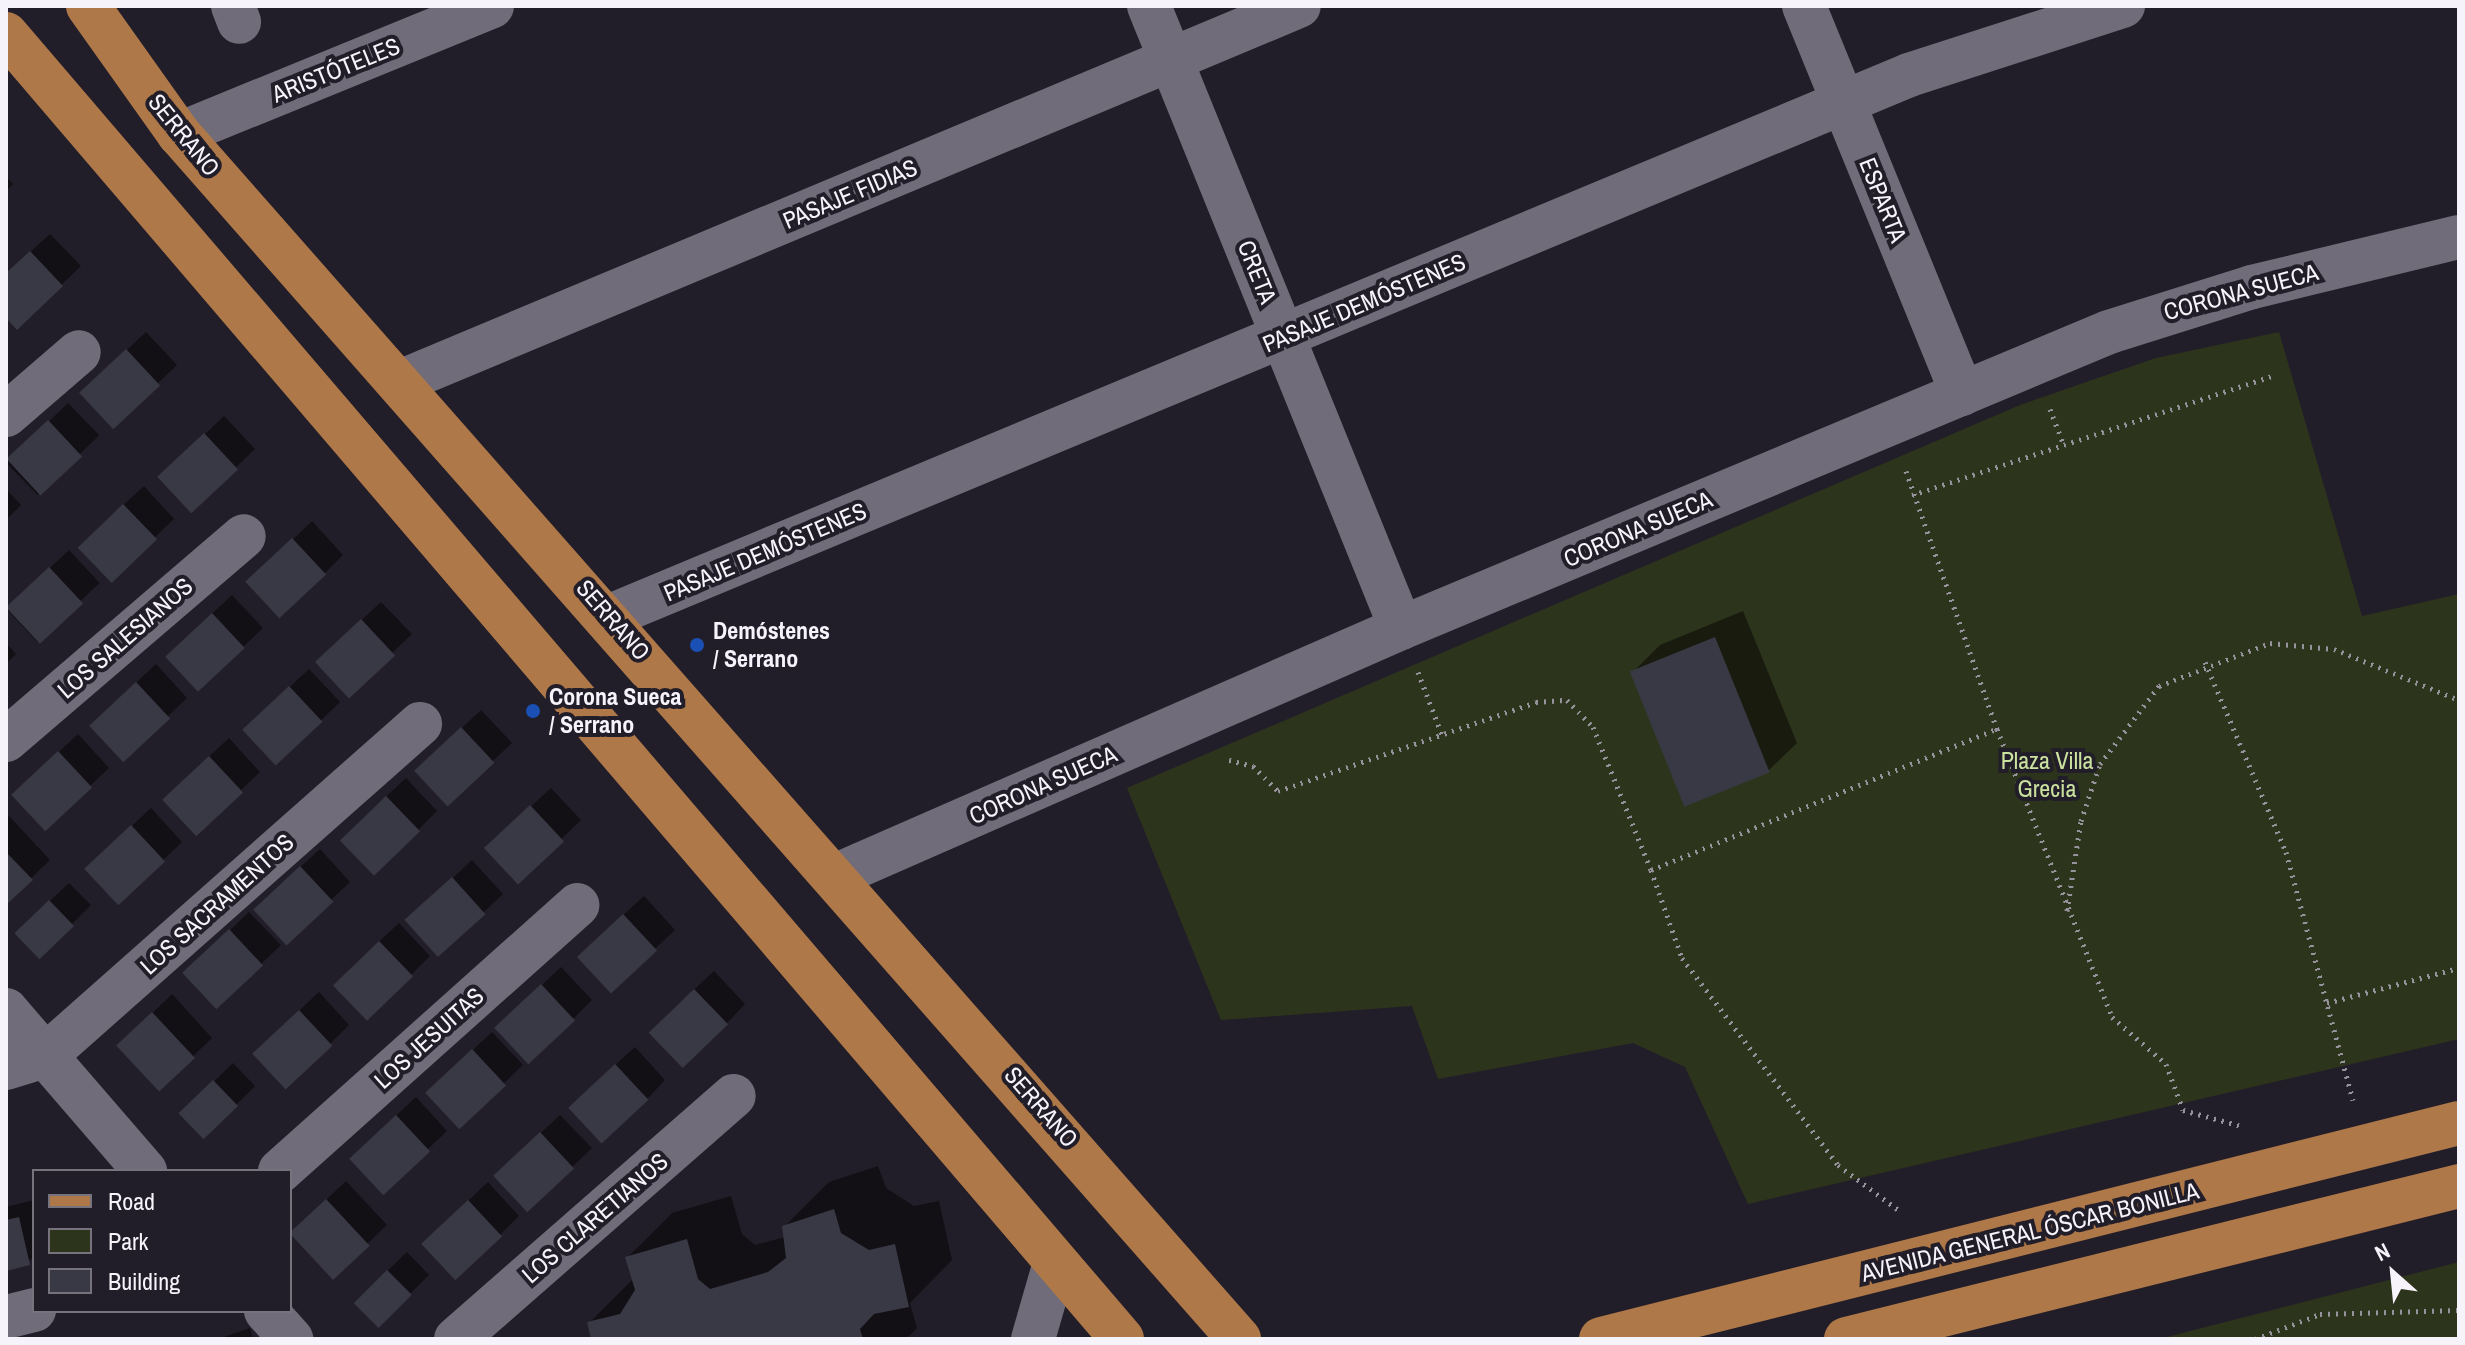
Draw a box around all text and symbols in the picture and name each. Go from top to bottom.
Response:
street label: ARISTÓTELES [268,31,404,109]
street label: SERRANO [142,88,226,182]
street label: PASAJE FIDIAS [779,153,921,235]
street label: ESPARTA [1853,154,1913,246]
street label: CRETA [1231,236,1283,308]
street label: PASAJE DEMÓSTENES [1258,247,1470,359]
street label: CORONA SUECA [2160,257,2322,327]
street label: CORONA SUECA [1559,485,1717,573]
street label: PASAJE DEMÓSTENES [659,496,871,608]
street label: LOS SALESIANOS [52,572,198,704]
street label: SERRANO [570,574,656,666]
place label: Demóstenes / Serrano [713,617,830,673]
marker: Demóstenes / Serrano [688,636,706,654]
place label: Corona Sueca / Serrano [549,683,681,739]
marker: Corona Sueca / Serrano [524,702,542,720]
street label: CORONA SUECA [964,739,1122,831]
park label: Plaza Villa Grecia [2001,747,2093,803]
street label: LOS SACRAMENTOS [134,828,300,980]
street label: LOS JESUITAS [368,981,490,1095]
street label: SERRANO [998,1061,1084,1153]
street label: LOS CLARETIANOS [516,1147,674,1289]
legend [32,1169,292,1313]
street label: AVENIDA GENERAL ÓSCAR BONILLA [1857,1176,2203,1288]
text: Road [108,1185,155,1217]
text: Park [108,1225,148,1257]
north arrow [2353,1233,2433,1313]
text: N [2369,1235,2395,1268]
text: Building [108,1265,180,1297]

